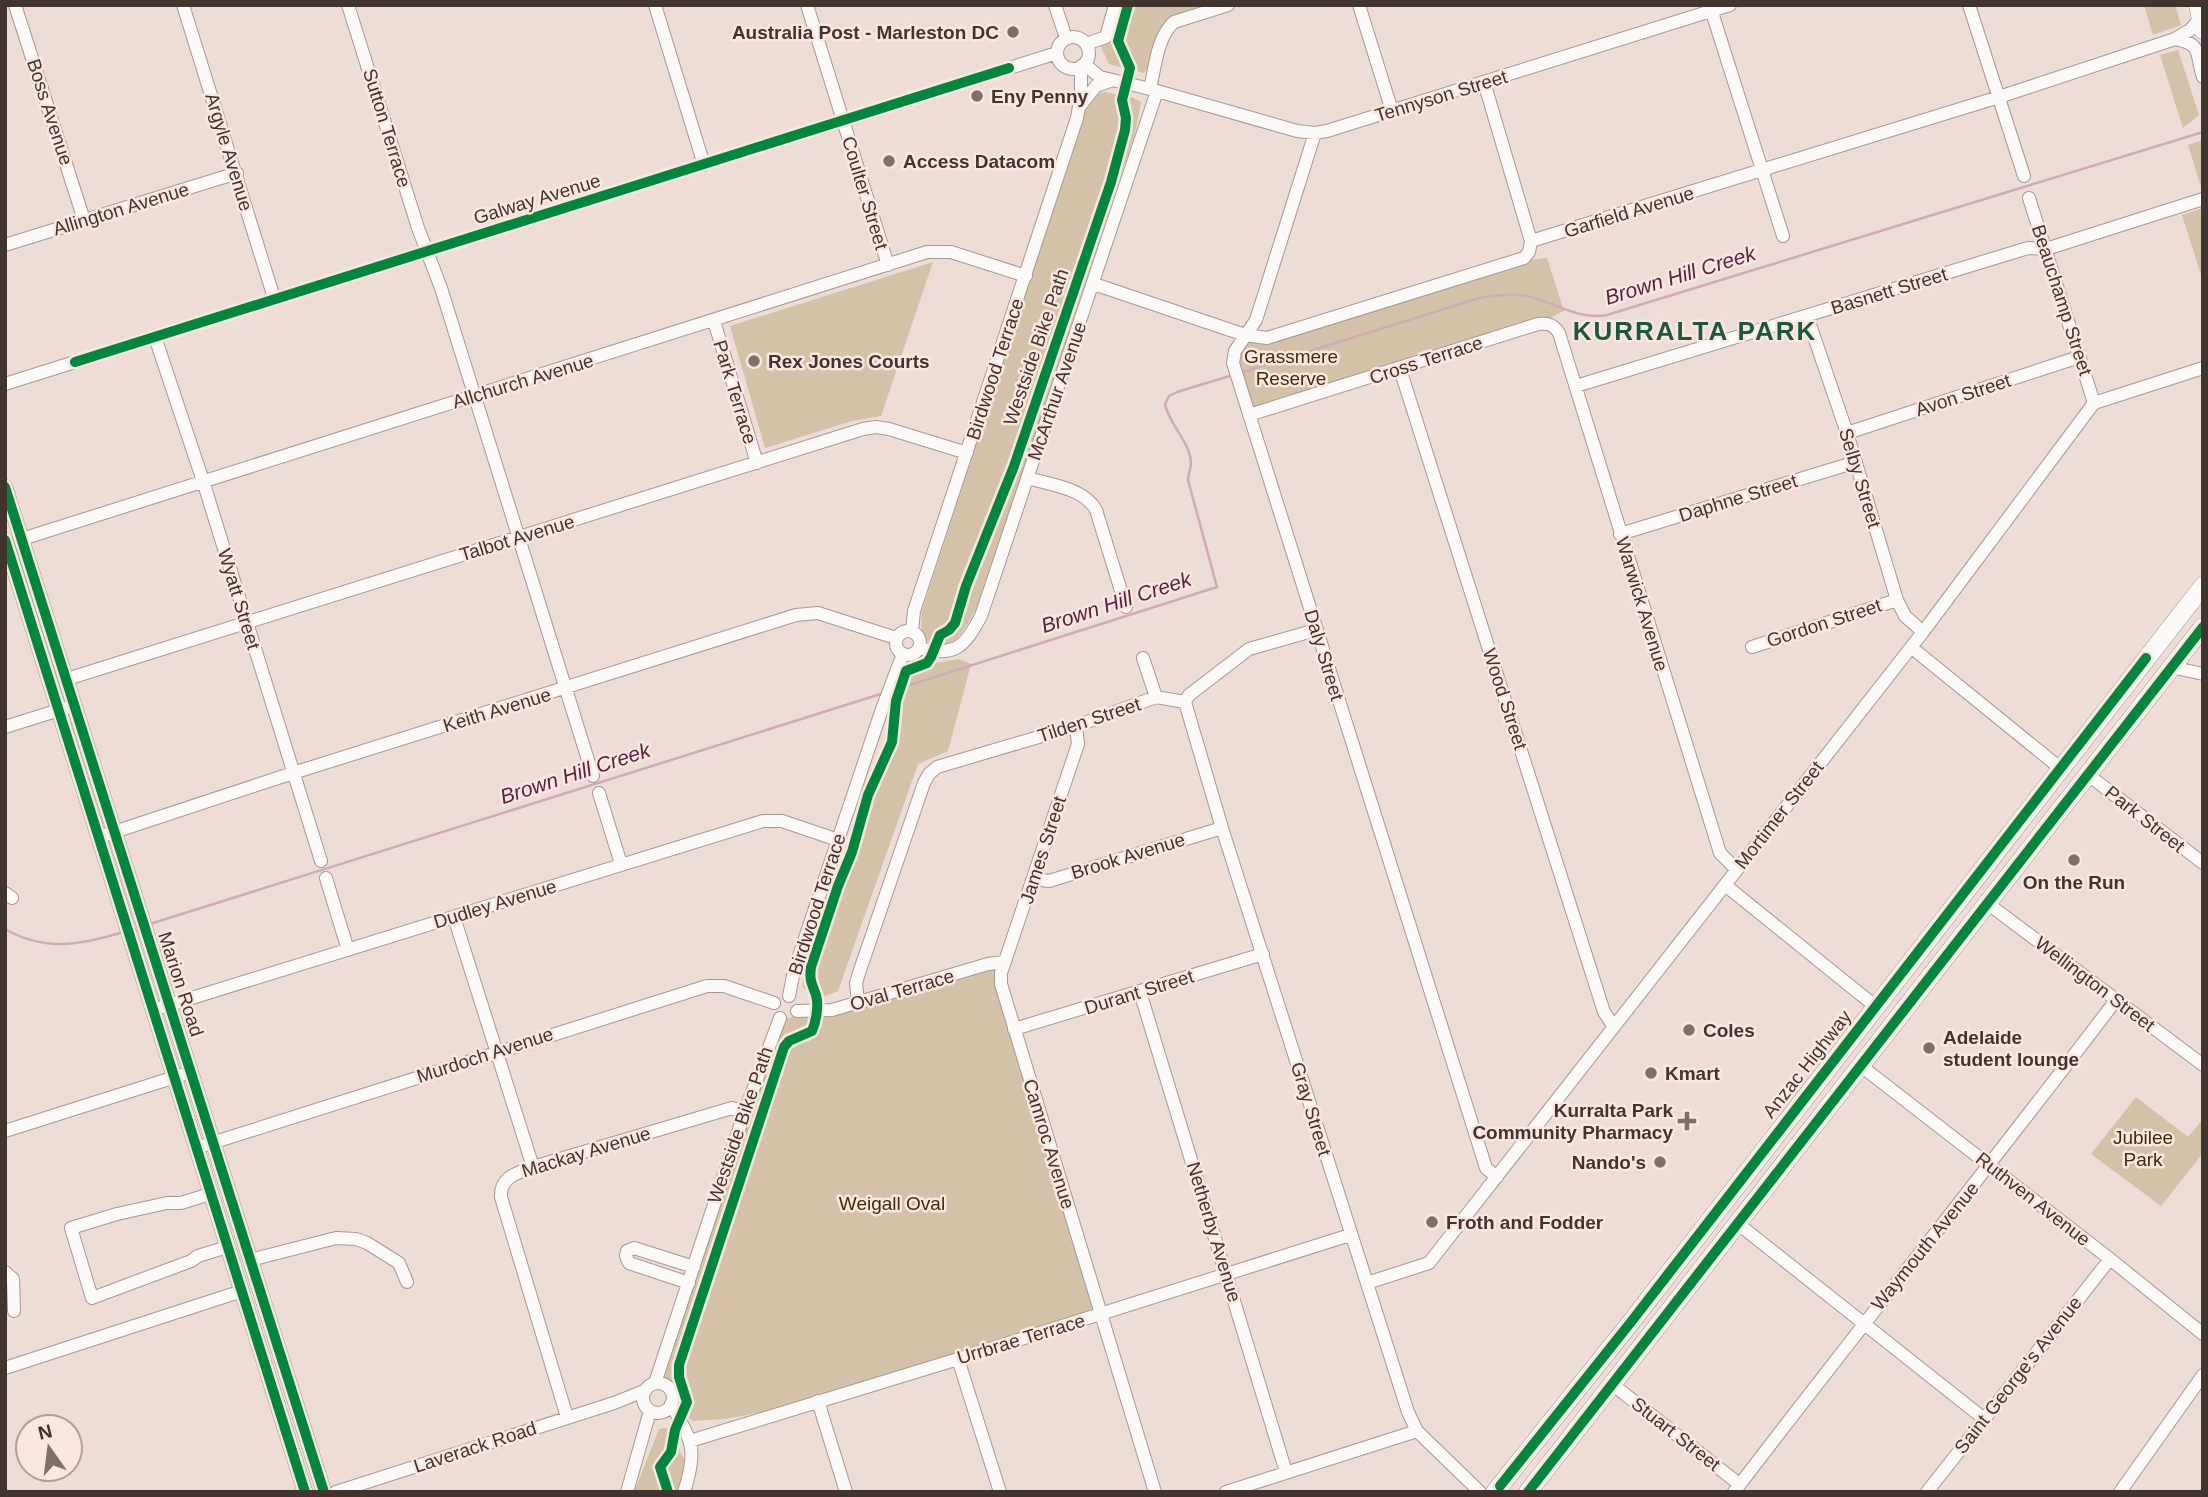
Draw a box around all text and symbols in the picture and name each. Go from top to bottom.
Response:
place label: Australia Post - Marleston DC [732,22,999,43]
marker: Australia Post - Marleston DC [1005,24,1021,40]
street label: Boss Avenue [23,56,77,168]
street label: Sutton Terrace [359,66,415,190]
street label: Tennyson Street [1372,66,1510,126]
place label: Eny Penny [991,86,1089,107]
marker: Eny Penny [969,88,985,104]
street label: Argyle Avenue [201,91,257,213]
street label: Coulter Street [838,134,892,253]
place label: Access Datacom [903,151,1055,172]
marker: Access Datacom [881,153,897,169]
street label: Galway Avenue [471,170,603,228]
street label: Allington Avenue [50,178,192,240]
street label: Garfield Avenue [1561,182,1697,242]
street label: Beauchamp Street [2028,222,2097,379]
water label: Brown Hill Creek [1602,241,1760,309]
street label: Basnett Street [1828,263,1950,319]
street label: Westside Bike Path [999,266,1073,428]
street label: Birdwood Terrace [962,296,1028,442]
district label: KURRALTA PARK [1573,316,1817,346]
street label: McArthur Avenue [1023,319,1091,463]
street label: Cross Terrace [1367,332,1485,388]
street label: Park Terrace [709,338,761,446]
park label: Grassmere Reserve [1244,346,1338,389]
street label: Allchurch Avenue [450,350,596,412]
place label: Rex Jones Courts [768,351,930,372]
marker: Rex Jones Courts [746,353,762,369]
street label: Avon Street [1913,370,2014,420]
street label: Selby Street [1835,425,1885,531]
street label: Daphne Street [1676,470,1800,526]
street label: Talbot Avenue [457,511,577,565]
street label: Warwick Avenue [1612,534,1672,674]
street label: Wyatt Street [214,546,265,653]
water label: Brown Hill Creek [1038,566,1195,637]
street label: Gordon Street [1764,594,1885,651]
street label: Daly Street [1300,607,1348,704]
street label: Wood Street [1479,646,1531,753]
street label: Keith Avenue [441,684,553,736]
street label: Tilden Street [1035,693,1144,747]
water label: Brown Hill Creek [497,737,654,808]
street label: Mortimer Street [1730,756,1828,873]
street label: Park Street [2101,781,2189,857]
street label: James Street [1016,793,1071,906]
street label: Brook Avenue [1069,829,1187,883]
street label: Birdwood Terrace [784,831,850,977]
marker: On the Run [2066,852,2082,868]
place label: On the Run [2023,872,2125,893]
street label: Dudley Avenue [431,875,559,933]
street label: Marion Road [154,929,208,1039]
street label: Wellington Street [2031,932,2160,1036]
street label: Oval Terrace [848,965,956,1015]
street label: Durant Street [1082,965,1197,1019]
street label: Anzac Highway [1758,1006,1856,1122]
place label: Coles [1703,1020,1755,1041]
marker: Coles [1681,1022,1697,1038]
street label: Murdoch Avenue [414,1023,556,1087]
place label: Adelaide student lounge [1943,1027,2079,1070]
marker: Adelaide student lounge [1921,1040,1937,1056]
street label: Westside Bike Path [703,1044,777,1206]
street label: Gray Street [1287,1059,1335,1159]
place label: Kmart [1665,1063,1721,1084]
marker: Kmart [1643,1065,1659,1081]
street label: Camroc Avenue [1019,1076,1079,1212]
place label: Kurralta Park Community Pharmacy [1472,1100,1673,1143]
marker: Kurralta Park Community Pharmacy [1679,1113,1695,1129]
street label: Mackay Avenue [519,1122,653,1182]
park label: Jubilee Park [2113,1127,2173,1170]
street label: Ruthven Avenue [1972,1148,2094,1250]
place label: Nando's [1572,1152,1646,1173]
marker: Nando's [1652,1154,1668,1170]
street label: Netherby Avenue [1183,1159,1245,1305]
street label: Waymouth Avenue [1867,1178,1983,1314]
park label: Weigall Oval [839,1193,945,1214]
place label: Froth and Fodder [1446,1212,1604,1233]
marker: Froth and Fodder [1424,1214,1440,1230]
street label: Saint George's Avenue [1950,1292,2086,1458]
street label: Urrbrae Terrace [954,1310,1088,1368]
street label: Stuart Street [1628,1393,1725,1476]
north arrow [14,1413,84,1483]
street label: Laverack Road [411,1417,539,1477]
text: N [36,1420,54,1444]

